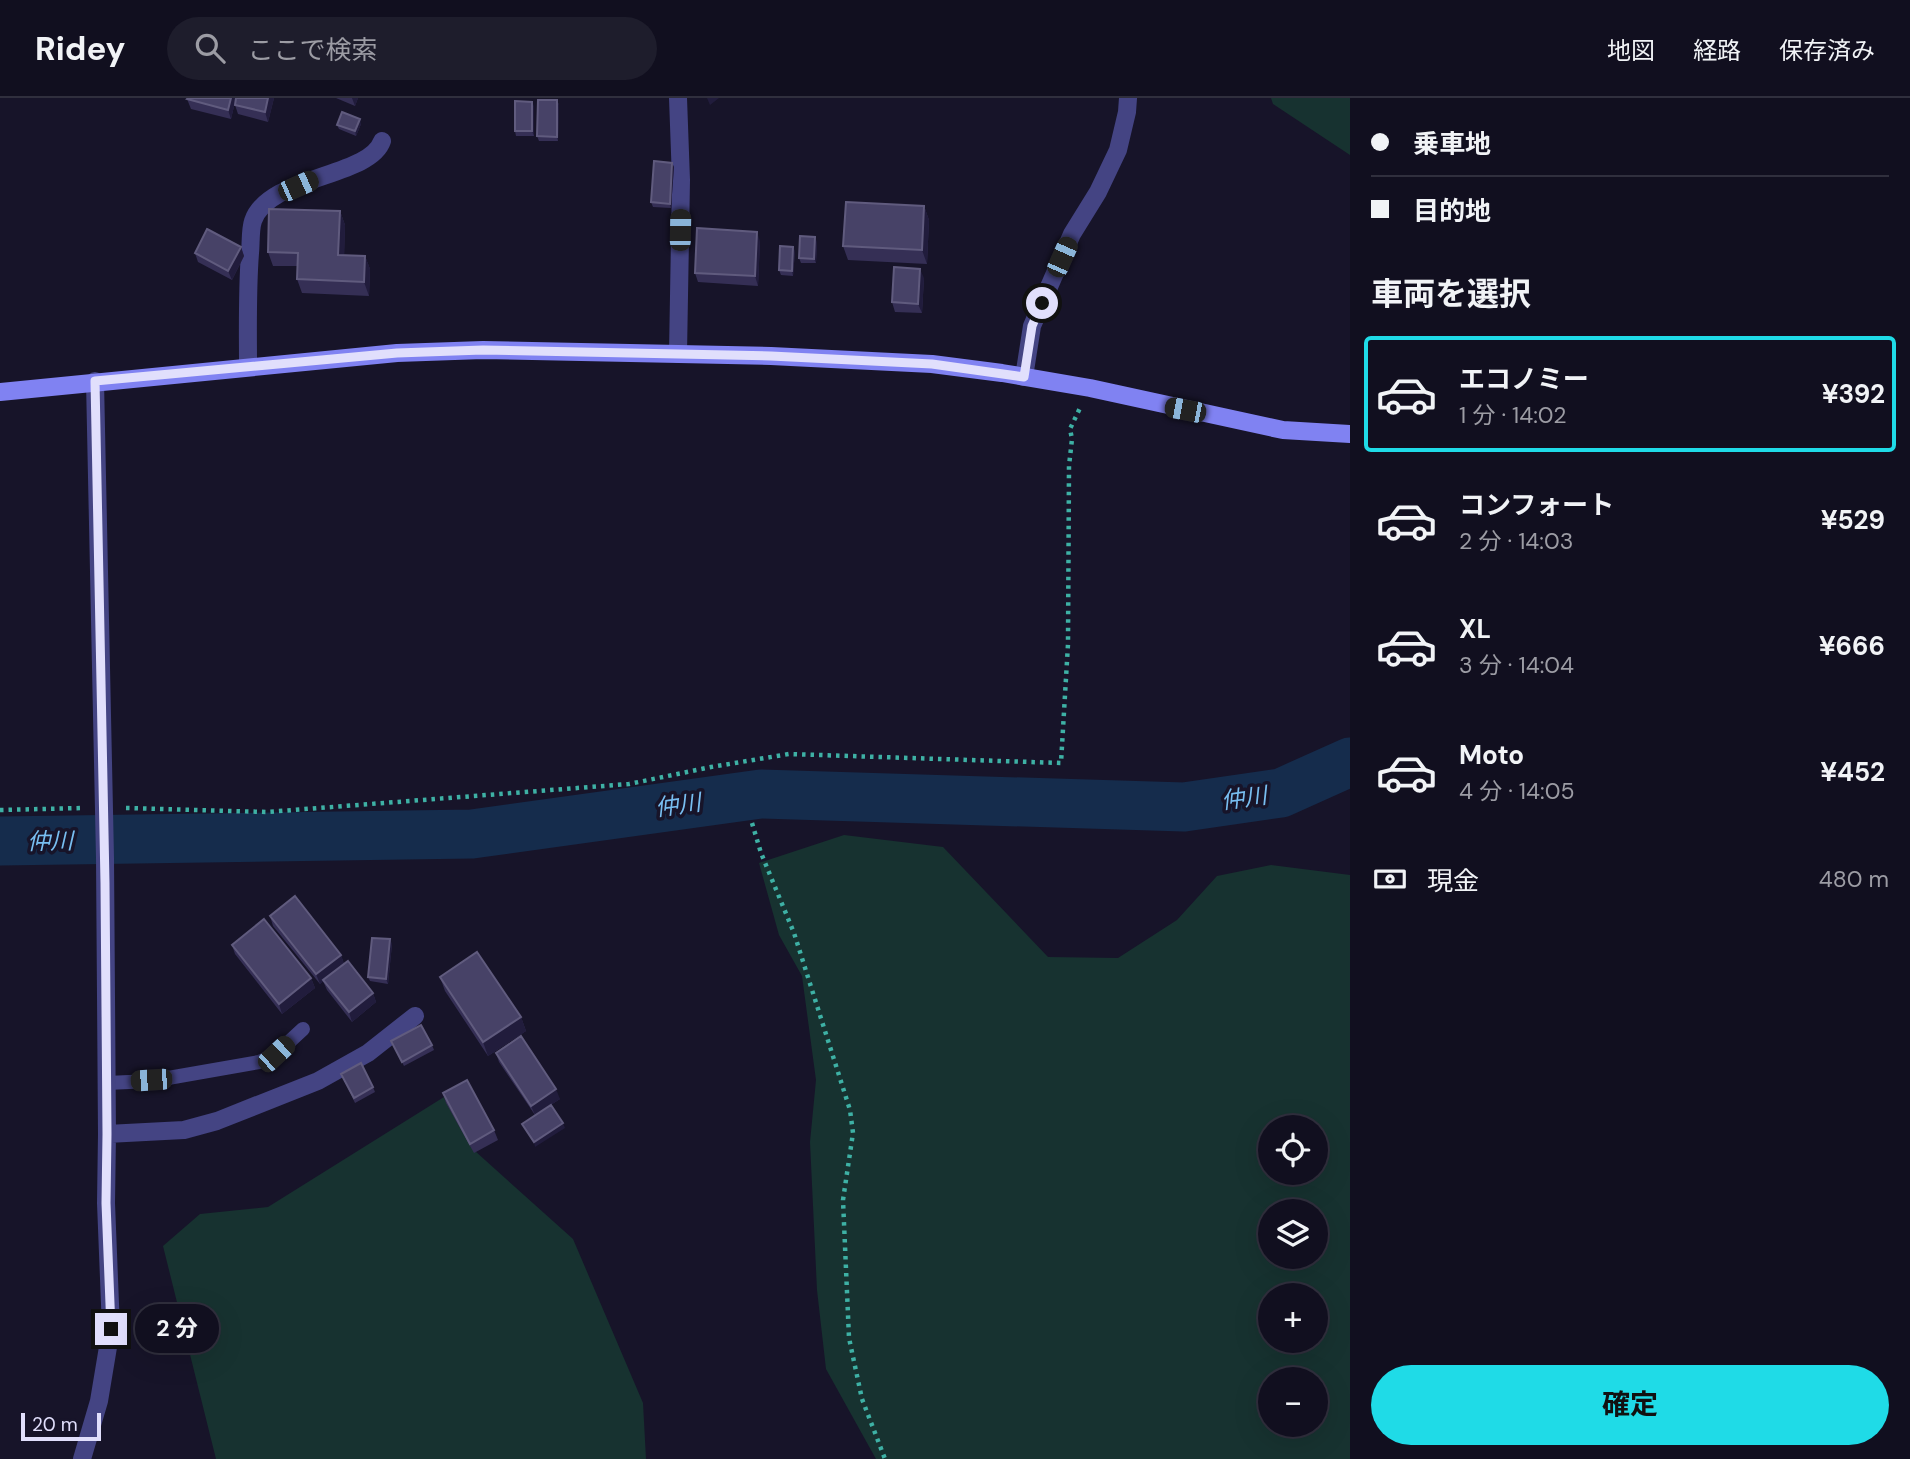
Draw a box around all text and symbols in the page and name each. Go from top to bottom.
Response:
search box [167,17,657,80]
text: Ridey [35,27,125,70]
icon: search [191,29,229,67]
text: ここで検索 [247,33,377,67]
text: 地図 [1607,35,1655,66]
text: 経路 [1693,35,1741,66]
text: 保存済み [1779,35,1875,66]
text: 乗車地 [1413,127,1491,161]
car [275,168,322,204]
text: 目的地 [1413,194,1491,228]
car [670,209,691,251]
car [1044,234,1081,280]
text: 車両を選択 [1371,273,1531,315]
route start [1026,287,1058,319]
text: エコノミー [1459,362,1589,396]
icon: car [1375,363,1438,426]
text: ¥392 [1822,377,1885,411]
car [1163,396,1208,424]
text: 1 分 · 14:02 [1459,400,1567,430]
text: コンフォート [1459,488,1614,522]
icon: car [1375,489,1438,552]
text: ¥529 [1821,503,1885,537]
text: 2 分 · 14:03 [1459,526,1573,556]
text: XL [1459,612,1491,646]
icon: car [1375,615,1438,678]
text: ¥666 [1819,629,1885,663]
text: 3 分 · 14:04 [1459,650,1574,680]
text: Moto [1459,738,1524,772]
icon: car [1375,741,1438,804]
text: ¥452 [1820,755,1885,789]
text: 4 分 · 14:05 [1459,776,1574,806]
water label: 仲川 [1219,780,1272,816]
water label: 仲川 [653,787,706,823]
water label: 仲川 [27,826,76,856]
icon: cash [1371,860,1409,898]
text: 現金 [1427,864,1479,898]
text: 480 m [1819,864,1889,894]
car [254,1032,299,1076]
car [130,1068,173,1092]
map controls [1258,1115,1328,1437]
button: locate [1258,1115,1328,1185]
button: layers [1258,1199,1328,1269]
button: + [1258,1283,1328,1353]
callout: 2 分 [136,1304,220,1354]
route end [95,1313,127,1345]
text: 2 分 [156,1313,198,1343]
button: 確定 [1371,1365,1889,1445]
button: − [1258,1367,1328,1437]
scale bar [21,1410,102,1442]
text: 20 m [32,1412,78,1437]

